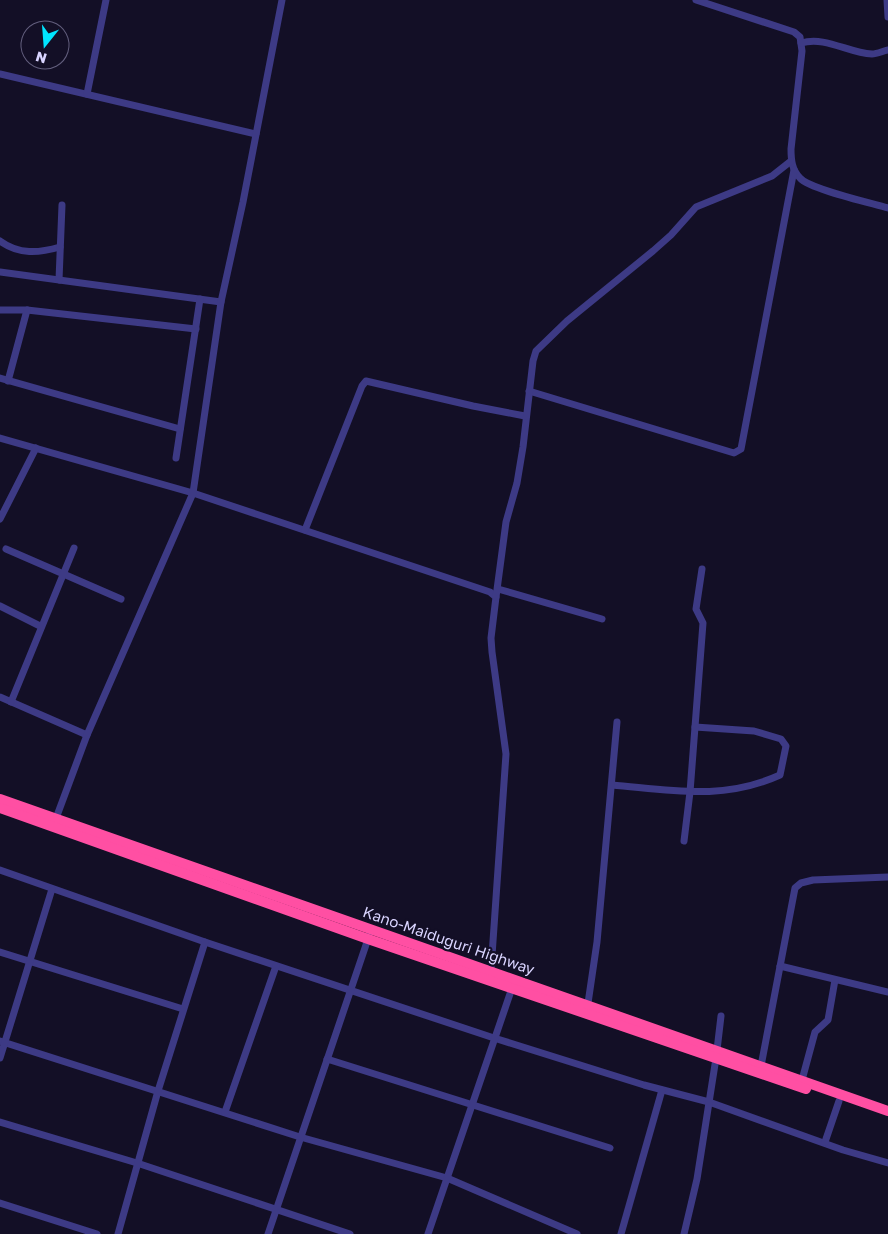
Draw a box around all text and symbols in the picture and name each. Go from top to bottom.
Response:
north arrow [20,20,70,70]
text: N [33,48,49,68]
street label: Kano-Maiduguri Highway [361,902,538,978]

